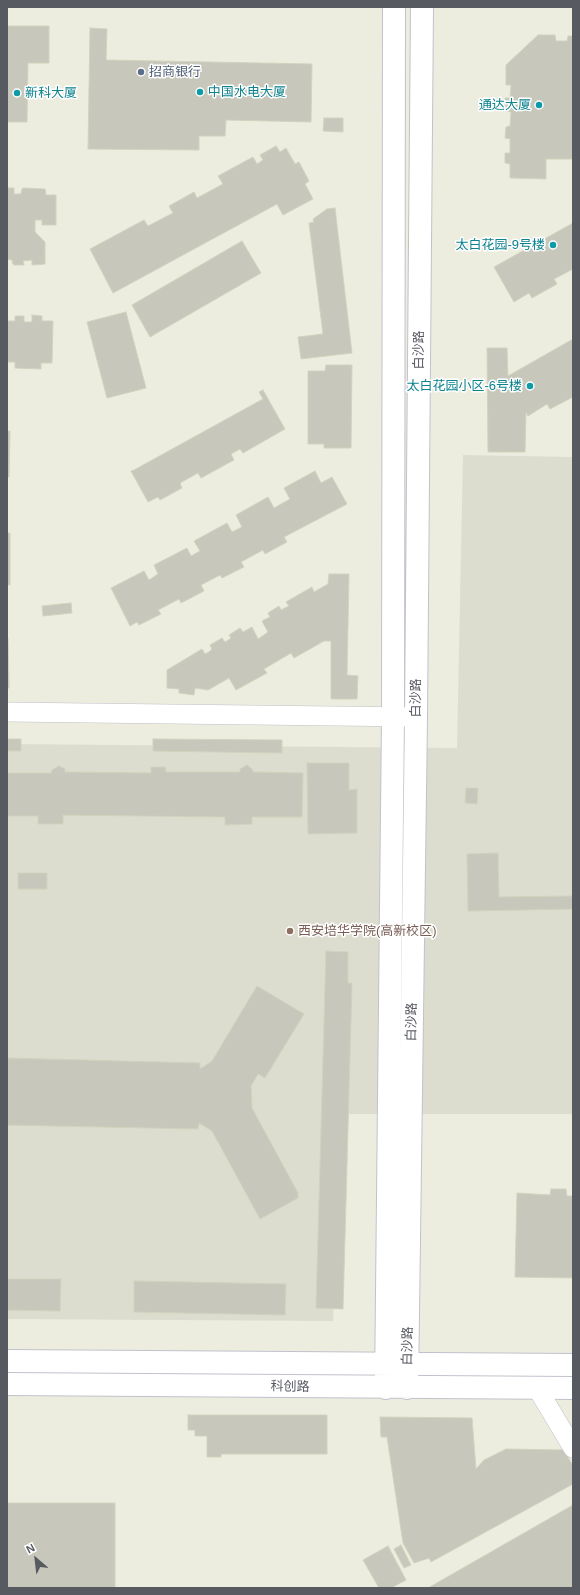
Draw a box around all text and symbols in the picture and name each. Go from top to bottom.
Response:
place label: 招商银行 [149,64,201,80]
marker: 招商银行 [136,67,146,77]
place label: 中国水电大厦 [208,84,286,100]
place label: 新科大厦 [25,85,77,101]
marker: 中国水电大厦 [195,87,205,97]
marker: 新科大厦 [12,88,22,98]
place label: 通达大厦 [479,97,531,113]
marker: 通达大厦 [534,100,544,110]
place label: 太白花园-9号楼 [455,237,545,253]
marker: 太白花园-9号楼 [548,240,558,250]
street label: 白沙路 [411,331,427,369]
place label: 太白花园小区-6号楼 [406,378,522,394]
marker: 太白花园小区-6号楼 [525,381,535,391]
street label: 白沙路 [408,679,424,717]
place label: 西安培华学院(高新校区) [298,923,437,939]
marker: 西安培华学院(高新校区) [285,926,295,936]
street label: 白沙路 [404,1002,420,1042]
street label: 白沙路 [400,1326,416,1366]
street label: 科创路 [270,1379,310,1395]
north arrow [16,1539,56,1579]
text: N [24,1541,37,1556]

